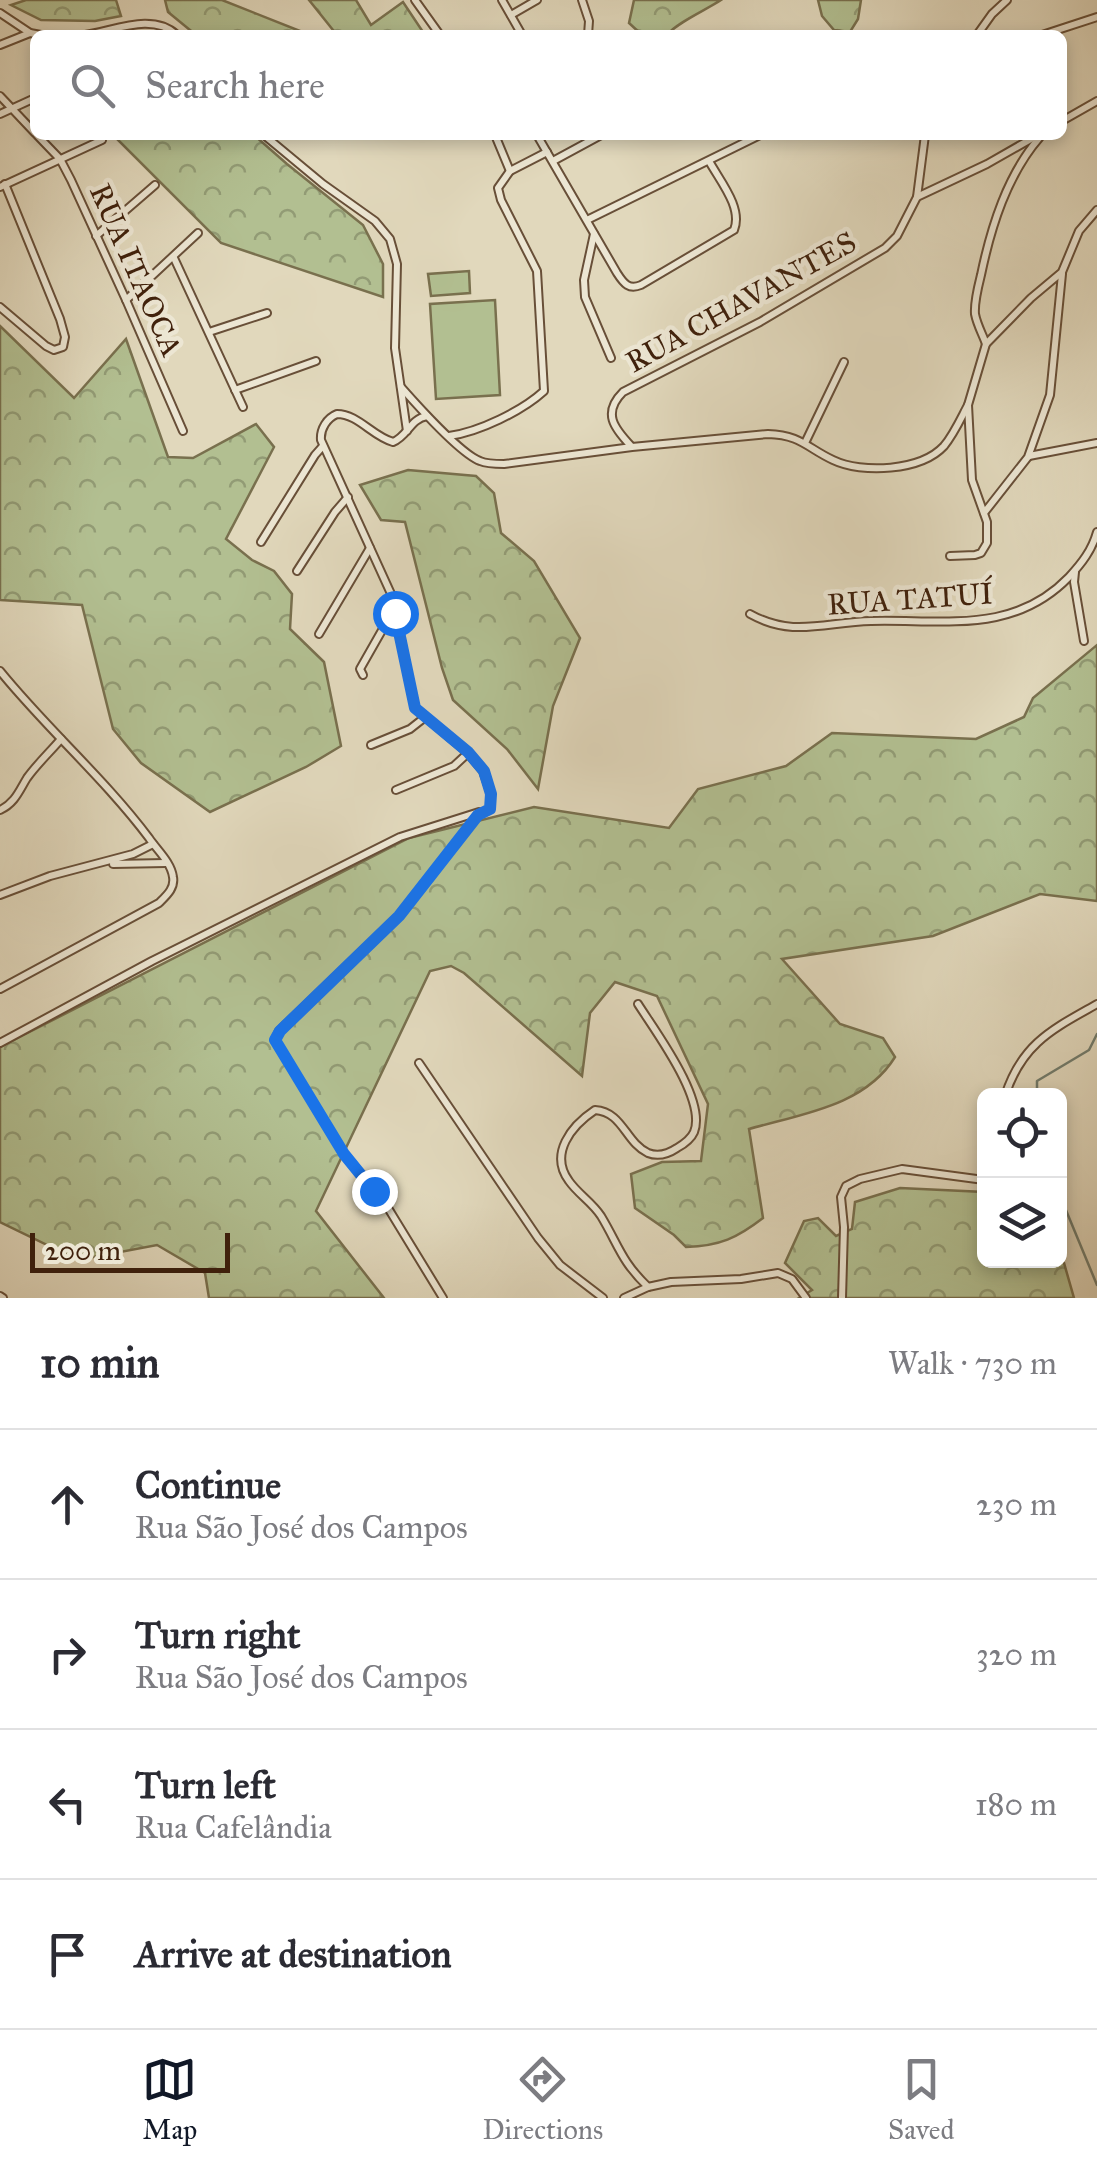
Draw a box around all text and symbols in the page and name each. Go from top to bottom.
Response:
search box [30,30,1067,140]
icon: search [65,58,120,113]
text: Search here [145,62,325,108]
street label: RUA ITAOCA [82,178,190,362]
street label: RUA CHAVANTES [620,224,862,380]
street label: RUA TATUÍ [826,574,995,623]
route start [373,591,419,637]
map controls [977,1088,1067,1268]
button: locate [977,1088,1067,1178]
route end [352,1169,398,1215]
button: layers [977,1178,1067,1268]
scale bar [30,1228,230,1272]
text: 200 m [45,1233,121,1268]
text: 10 min [40,1337,159,1389]
text: Walk · 730 m [888,1344,1057,1383]
text: Continue [135,1462,281,1508]
icon: ahead [40,1477,95,1532]
text: 230 m [976,1485,1057,1524]
text: Rua São José dos Campos [135,1508,468,1547]
text: Turn right [135,1612,301,1658]
icon: right [40,1627,95,1682]
text: 320 m [976,1635,1057,1674]
text: Rua São José dos Campos [135,1658,468,1697]
text: Turn left [135,1762,276,1808]
icon: left [40,1777,95,1832]
text: 180 m [975,1785,1057,1824]
text: Rua Cafelândia [135,1808,332,1847]
icon: arrive [40,1927,95,1982]
text: Arrive at destination [135,1931,452,1977]
tab: Map [142,2052,197,2147]
tab: Directions [482,2052,603,2147]
tab: Saved [888,2052,955,2147]

